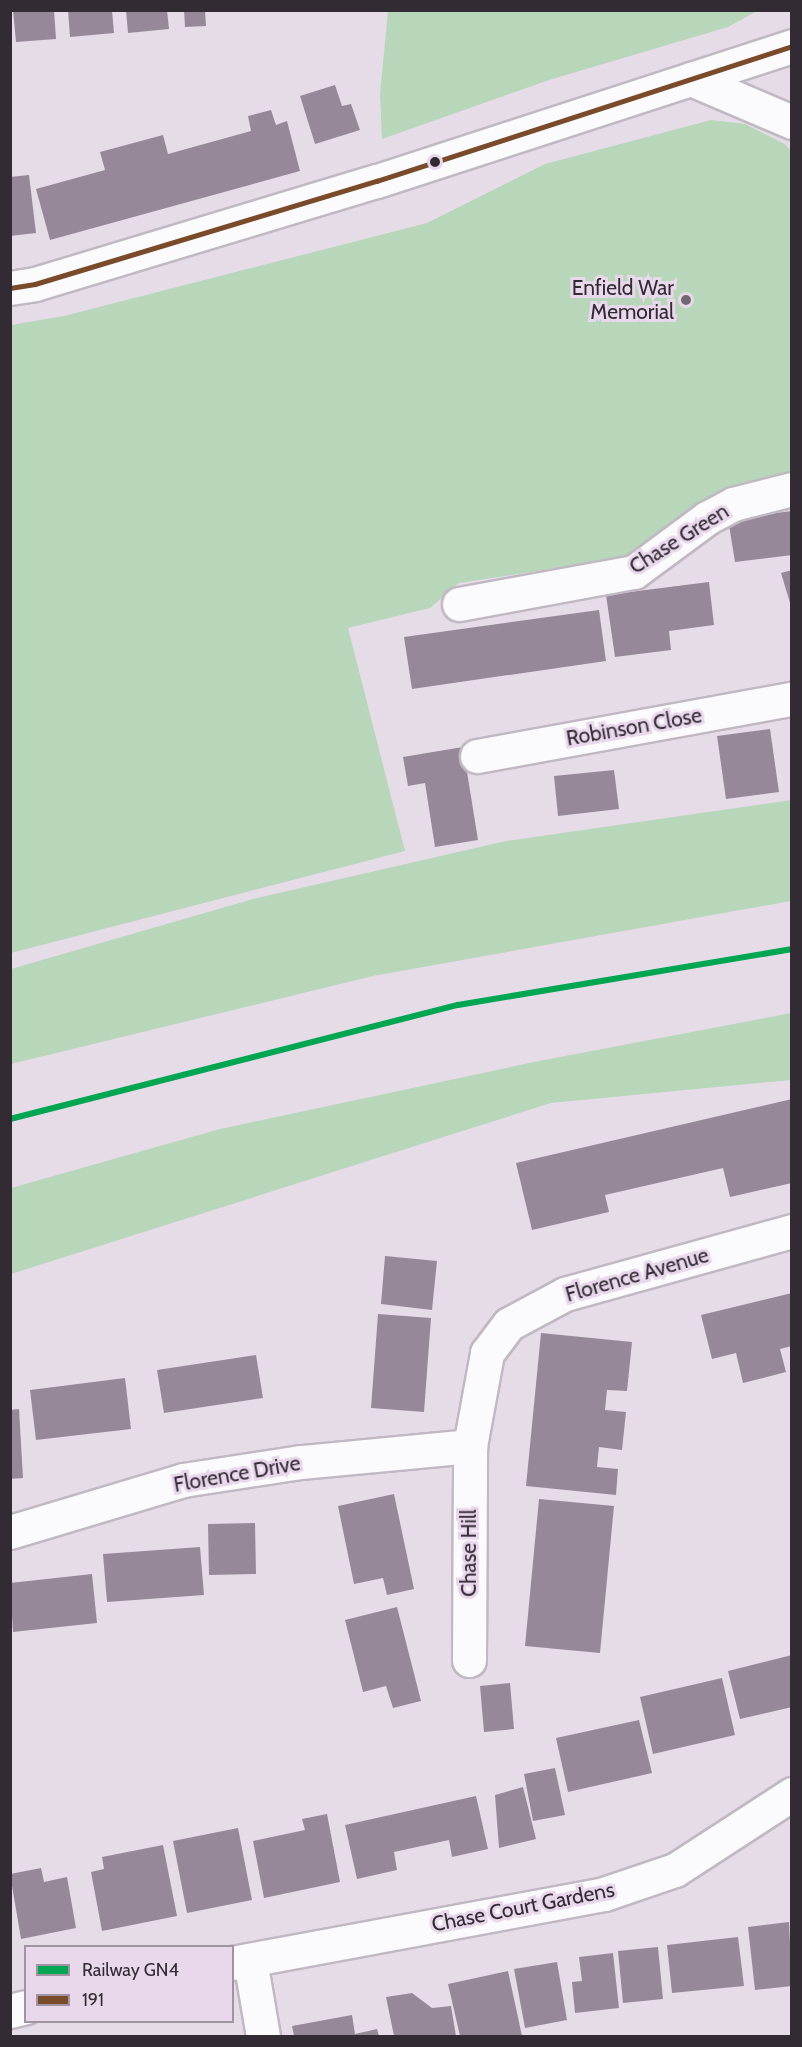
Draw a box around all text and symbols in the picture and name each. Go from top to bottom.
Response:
unlabelled marker [429,156,441,168]
place label: Enfield War Memorial [572,275,674,325]
marker: Enfield War Memorial [679,293,693,307]
street label: Chase Green [625,499,733,579]
street label: Robinson Close [564,703,704,751]
street label: Florence Avenue [563,1243,711,1307]
street label: Florence Drive [172,1450,302,1498]
street label: Chase Hill [456,1509,482,1597]
street label: Chase Court Gardens [430,1877,616,1937]
legend [24,1945,234,2023]
text: Railway GN4 [82,1959,179,1981]
text: 191 [82,1989,104,2011]

